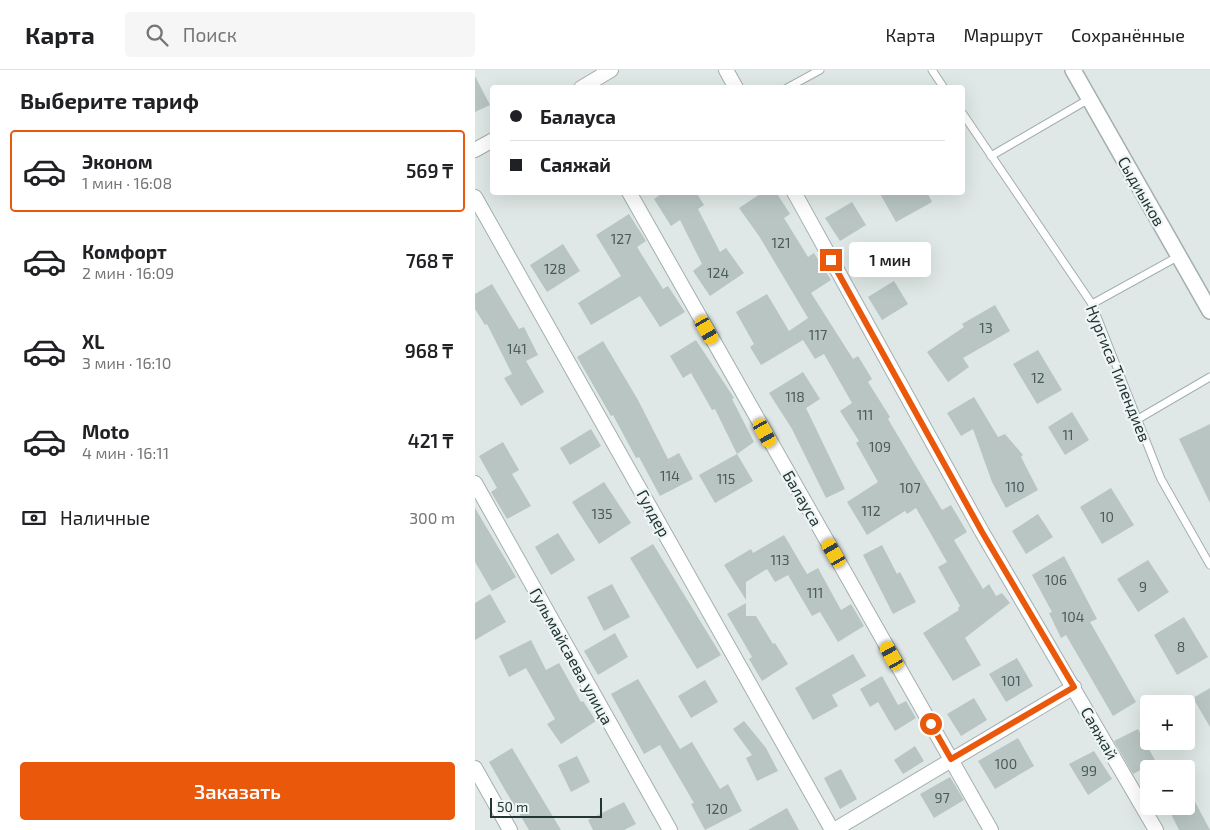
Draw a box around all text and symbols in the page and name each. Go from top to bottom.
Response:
search box [125,12,475,57]
text: Карта [25,20,95,49]
icon: search [143,21,171,49]
text: Поиск [183,23,237,46]
text: Карта [885,24,935,46]
text: Маршрут [963,24,1043,46]
text: Сохранённые [1071,24,1185,46]
text: Выберите тариф [20,87,199,113]
text: Балауса [540,105,616,128]
icon: car [22,149,67,194]
text: Эконом [82,150,153,173]
text: Саяжай [540,153,611,176]
street label: Сыдиыков [1114,153,1170,229]
text: 569 ₸ [406,159,453,182]
text: 1 мин · 16:08 [82,173,172,192]
house number: 127 [611,230,631,247]
house number: 121 [771,234,791,251]
icon: car [22,239,67,284]
text: Комфорт [82,240,167,263]
callout: 1 мин [849,242,931,278]
text: 768 ₸ [406,249,453,272]
route end [820,249,842,271]
text: 1 мин [869,250,911,269]
house number: 128 [544,260,566,277]
text: 2 мин · 16:09 [82,263,174,282]
house number: 124 [707,264,729,281]
street label: Нургиса Тилендиев [1082,302,1155,445]
car [693,313,720,347]
house number: 13 [979,319,993,336]
house number: 117 [809,326,827,343]
icon: car [22,329,67,374]
text: XL [82,330,104,353]
text: 968 ₸ [405,339,453,362]
house number: 141 [507,340,527,357]
text: 3 мин · 16:10 [82,353,171,372]
house number: 12 [1031,369,1045,386]
house number: 118 [785,388,805,405]
house number: 111 [857,406,873,423]
car [751,416,778,450]
icon: car [22,419,67,464]
text: Moto [82,420,130,443]
house number: 11 [1062,426,1074,443]
text: 421 ₸ [408,429,453,452]
house number: 109 [869,438,891,455]
text: 4 мин · 16:11 [82,443,169,462]
house number: 114 [660,467,680,484]
street label: Балауса [779,467,827,530]
house number: 115 [717,470,735,487]
house number: 110 [1005,478,1025,495]
house number: 107 [899,479,921,496]
street label: Гулдер [632,486,675,540]
house number: 112 [861,502,881,519]
icon: cash [20,504,48,532]
house number: 135 [592,505,612,522]
text: Наличные [60,506,150,529]
text: 300 m [409,508,455,527]
house number: 10 [1100,508,1114,525]
car [820,536,847,570]
house number: 113 [771,551,789,568]
house number: 106 [1045,571,1067,588]
house number: 9 [1139,578,1147,595]
street label: Гульмайсаева улица [526,584,618,728]
house number: 111 [807,584,823,601]
house number: 104 [1062,608,1084,625]
house number: 8 [1177,638,1185,655]
car [878,639,905,673]
house number: 101 [1001,672,1021,689]
map controls [1140,695,1195,815]
button: + [1140,695,1195,750]
street label: Саяжай [1077,703,1123,763]
route start [920,713,942,735]
house number: 100 [995,755,1017,772]
button: − [1140,760,1195,815]
button: Заказать [20,762,455,820]
house number: 99 [1081,762,1097,779]
house number: 97 [934,789,950,806]
scale bar [490,795,603,818]
text: 50 m [497,798,528,815]
house number: 120 [706,800,728,817]

